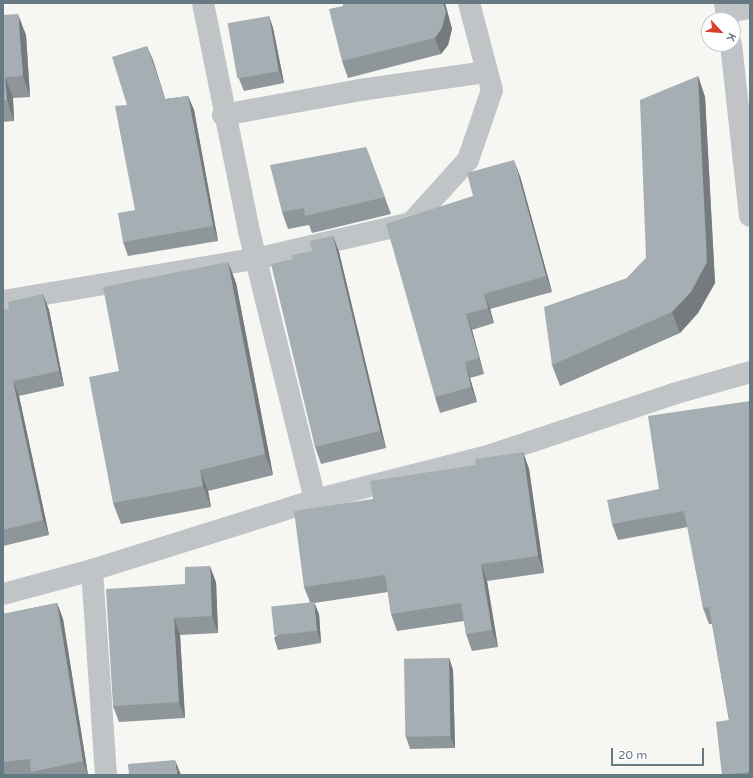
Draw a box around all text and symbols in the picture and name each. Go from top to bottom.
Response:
north arrow [701,12,741,52]
text: K [724,31,739,43]
scale bar [613,740,706,766]
text: 20 m [618,748,647,762]

